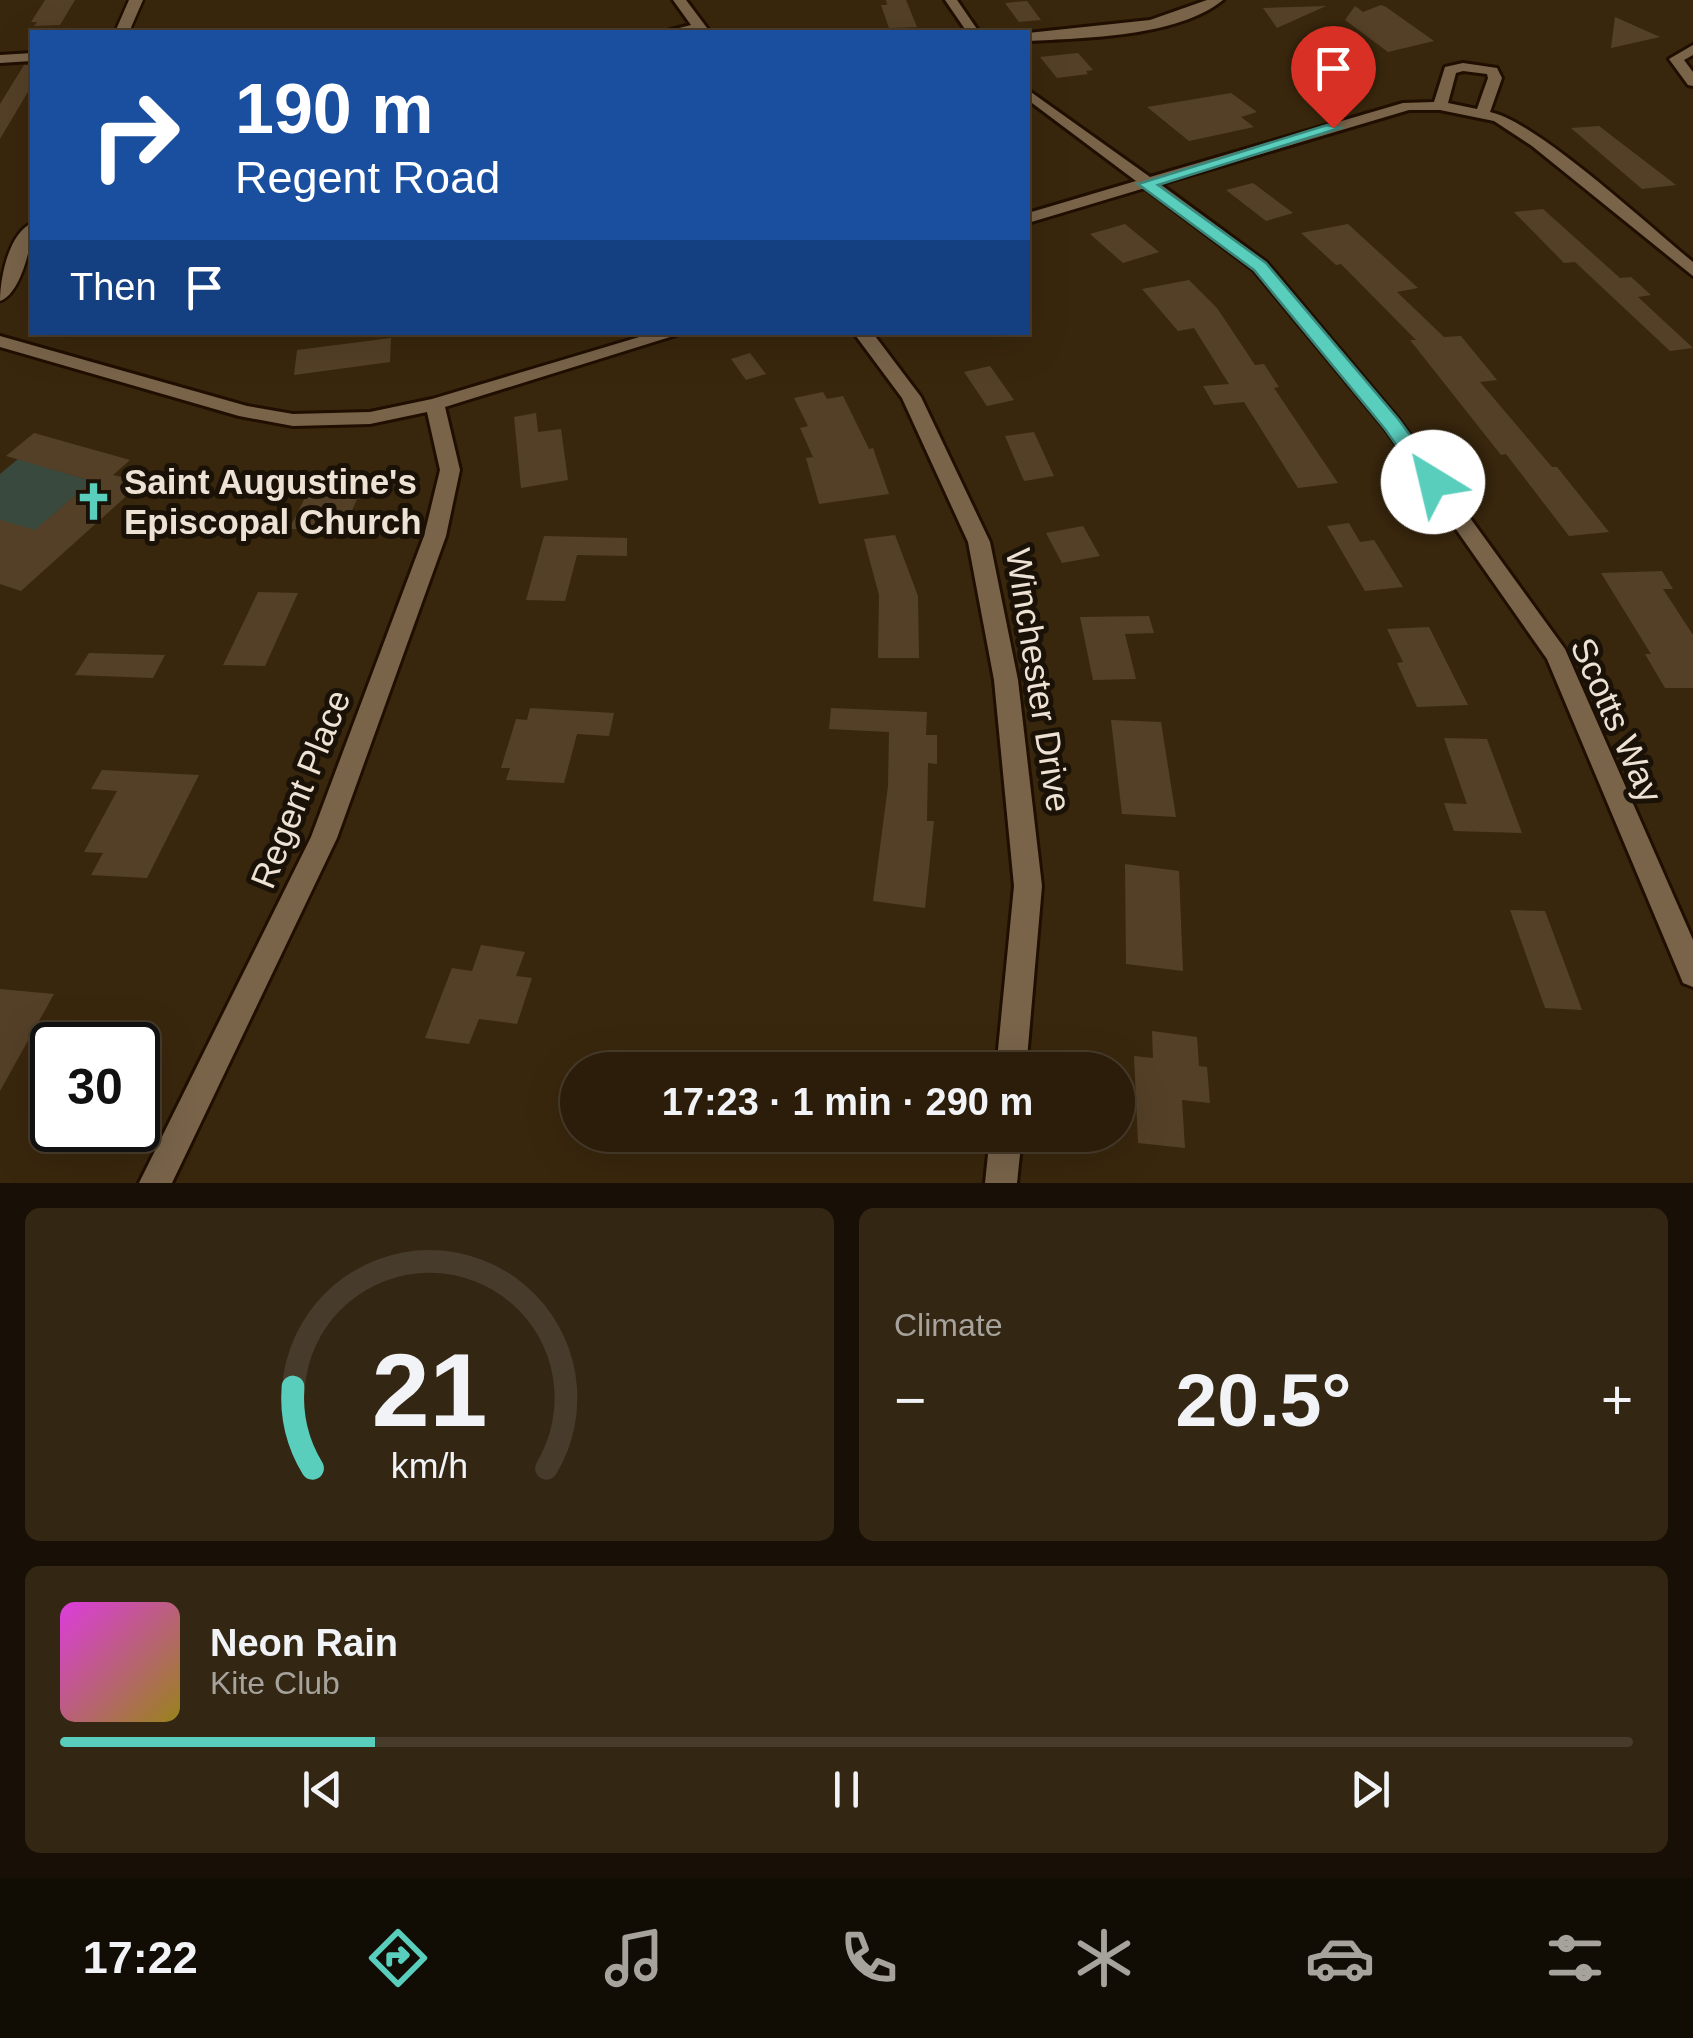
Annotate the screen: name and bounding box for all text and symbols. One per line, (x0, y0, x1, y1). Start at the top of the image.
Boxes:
pin (1291, 26, 1376, 129)
icon: arrive (1306, 41, 1361, 96)
icon: right (70, 70, 200, 200)
text: 190 m (235, 70, 433, 148)
text: Regent Road (235, 152, 500, 203)
icon: arrive (177, 260, 232, 315)
text: Then (70, 266, 157, 308)
position arrow (1381, 430, 1485, 534)
place label: Saint Augustine's Episcopal Church (124, 462, 422, 541)
church icon: Saint Augustine's Episcopal Church (73, 480, 115, 522)
street label: Winchester Drive (999, 545, 1079, 815)
street label: Scotts Way (1563, 632, 1671, 809)
street label: Regent Place (243, 684, 357, 894)
speed limit sign: 30 (30, 1022, 160, 1152)
text: 17:23 · 1 min · 290 m (662, 1081, 1033, 1123)
text: Climate (894, 1307, 1002, 1343)
text: 21 (372, 1332, 487, 1448)
text: 20.5° (1176, 1358, 1351, 1442)
text: − (894, 1369, 926, 1431)
text: + (1601, 1369, 1633, 1431)
text: km/h (391, 1446, 468, 1486)
text: Neon Rain (210, 1622, 398, 1664)
text: Kite Club (210, 1665, 340, 1701)
icon: previous (295, 1762, 350, 1817)
icon: pause (819, 1762, 874, 1817)
icon: next (1343, 1762, 1398, 1817)
icon: directions (363, 1923, 433, 1993)
icon: music (599, 1923, 669, 1993)
icon: phone (834, 1923, 904, 1993)
icon: climate (1069, 1923, 1139, 1993)
icon: car (1305, 1923, 1375, 1993)
icon: filters (1540, 1923, 1610, 1993)
text: 17:22 (83, 1932, 198, 1983)

